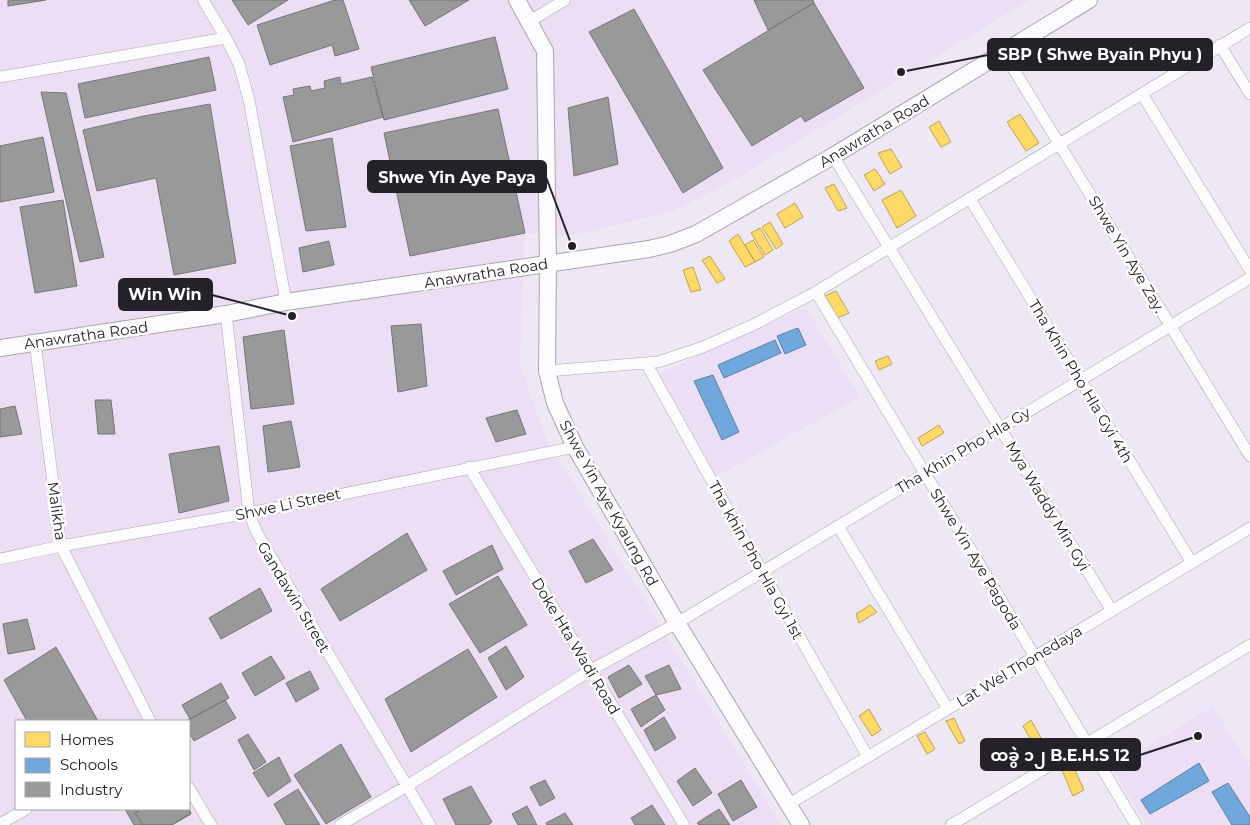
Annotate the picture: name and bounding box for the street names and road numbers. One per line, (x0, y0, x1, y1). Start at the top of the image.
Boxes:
street label: Anawratha Road (815, 91, 933, 171)
street label: Shwe Yin Aye Zay. (1085, 192, 1169, 316)
street label: Anawratha Road (423, 254, 549, 292)
street label: Tha Khin Pho Hla Gyi 4th (1025, 296, 1137, 466)
street label: Anawratha Road (23, 317, 149, 353)
street label: Tha Khin Pho Hla Gy (892, 402, 1034, 498)
street label: Shwe Yin Aye Kyaung Rd (555, 417, 663, 589)
street label: Mya Waddy Min Gyi (1002, 438, 1094, 574)
street label: Tha khin Pho Hla Gyi 1st (704, 477, 808, 643)
street label: Malikha (43, 480, 71, 542)
street label: Shwe Li Street (234, 484, 342, 524)
street label: Shwe Yin Aye Pagoda (926, 485, 1026, 633)
street label: Gandawin Street (253, 538, 335, 656)
street label: Doke Hta Wadi Road (528, 574, 624, 718)
street label: Lat Wel Thonedaya (953, 621, 1085, 711)

